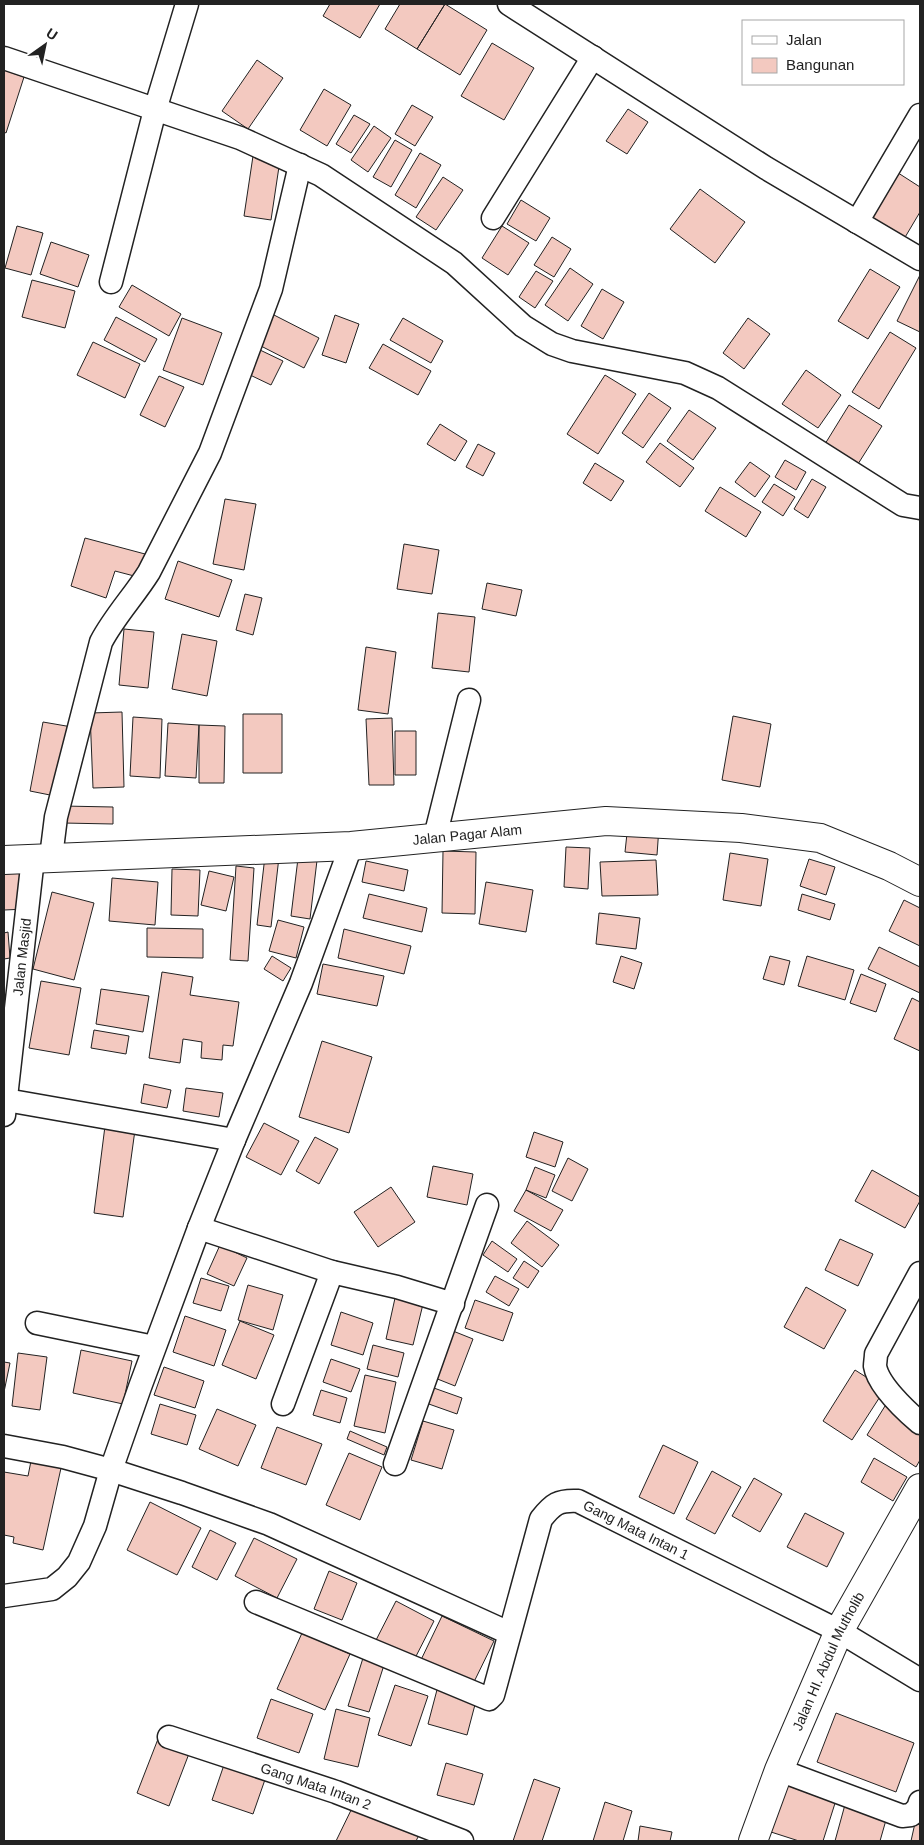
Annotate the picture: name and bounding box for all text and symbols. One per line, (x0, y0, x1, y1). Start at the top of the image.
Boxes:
north arrow (20, 20, 70, 70)
legend (742, 20, 904, 85)
text: U (43, 25, 61, 44)
text: Jalan (786, 31, 822, 48)
text: Bangunan (786, 56, 854, 73)
street label: Jalan Pagar Alam (412, 821, 523, 848)
street label: Jalan Masjid (10, 917, 34, 997)
street label: Gang Mata Intan 1 (581, 1497, 692, 1563)
street label: Jalan HI. Abdul Mutholib (789, 1589, 868, 1733)
street label: Gang Mata Intan 2 (259, 1760, 374, 1813)

